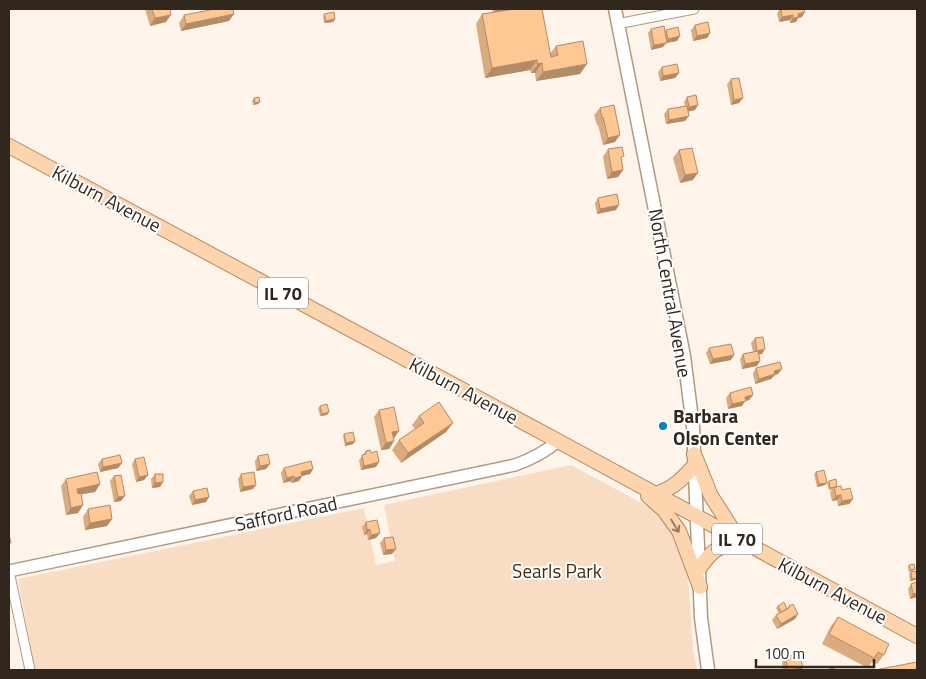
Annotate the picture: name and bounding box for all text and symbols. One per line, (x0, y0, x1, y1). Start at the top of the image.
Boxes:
street label: Kilburn Avenue (47, 157, 167, 239)
street label: North Central Avenue (642, 206, 700, 380)
road number: IL 70 (258, 278, 308, 308)
street label: Kilburn Avenue (404, 349, 524, 431)
place label: Barbara Olson Center (673, 401, 778, 452)
marker: Barbara Olson Center (657, 420, 669, 432)
street label: Safford Road (232, 488, 340, 538)
one-way arrow (670, 518, 680, 532)
road number: IL 70 (712, 524, 762, 554)
street label: Kilburn Avenue (773, 549, 893, 631)
park label: Searls Park (512, 556, 602, 585)
scale bar (756, 636, 874, 668)
text: 100 m (764, 642, 805, 665)

